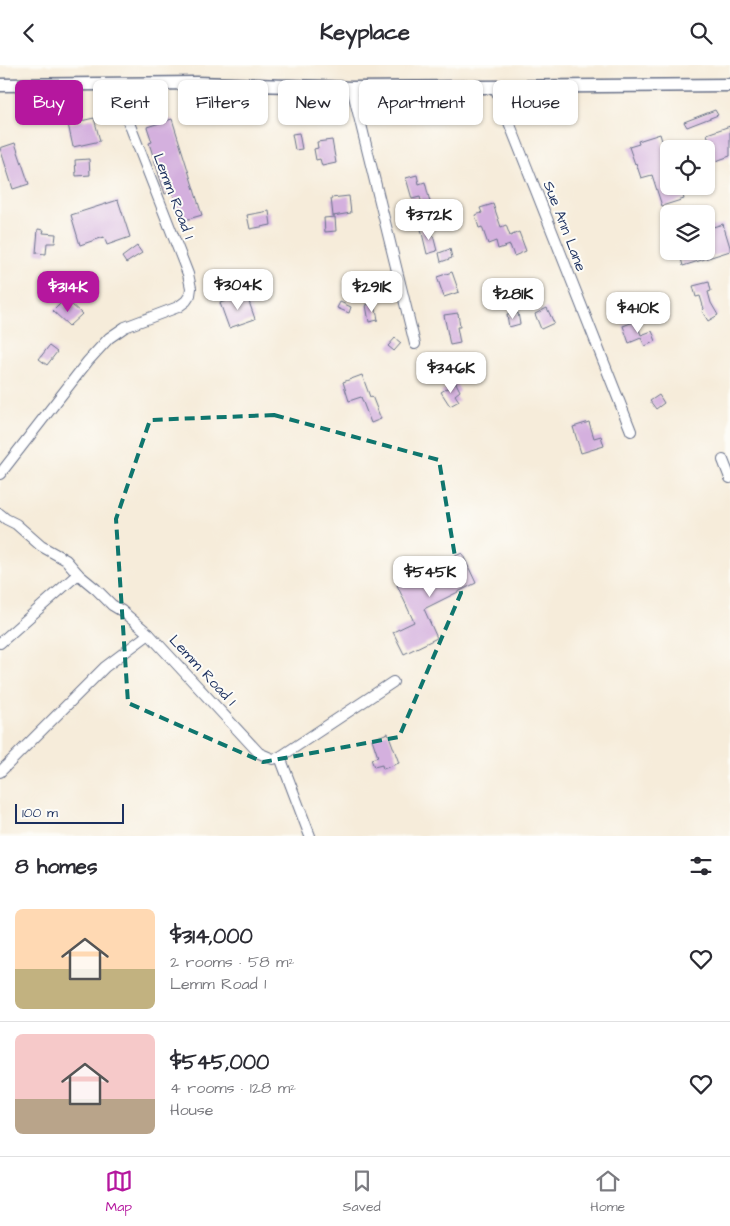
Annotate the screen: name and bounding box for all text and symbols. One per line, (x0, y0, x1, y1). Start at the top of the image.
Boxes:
text: Keyplace (320, 17, 410, 48)
icon: back (15, 19, 43, 47)
icon: search (687, 19, 715, 47)
chip: Buy (15, 80, 83, 125)
chip: Rent (93, 80, 168, 125)
chip: Filters (178, 80, 268, 125)
chip: New (278, 80, 349, 125)
chip: Apartment (359, 80, 483, 125)
chip: House (493, 80, 578, 125)
map controls (660, 140, 715, 260)
button: locate (660, 140, 715, 195)
street label: Lemm Road 1 (148, 150, 200, 242)
street label: Sue Ann Lane (538, 178, 591, 275)
pin: $372K (394, 199, 464, 241)
text: $372K (406, 204, 452, 226)
button: layers (660, 205, 715, 260)
pin: $304K (203, 269, 273, 311)
pin: $314K (33, 271, 103, 313)
pin: $291K (337, 271, 407, 313)
text: $304K (214, 274, 262, 296)
text: $314K (48, 276, 88, 298)
text: $291K (353, 276, 391, 298)
pin: $281K (478, 277, 548, 320)
text: $281K (493, 283, 533, 305)
pin: $410K (603, 291, 673, 334)
text: $410K (617, 297, 659, 319)
pin: $346K (416, 351, 486, 394)
text: $346K (427, 357, 475, 379)
pin: $545K (395, 555, 465, 598)
text: $545K (404, 561, 456, 583)
street label: Lemm Road 1 (164, 630, 241, 711)
scale bar (15, 801, 124, 824)
text: 100 m (22, 803, 58, 823)
text: 8 homes (15, 852, 97, 881)
icon: filters (687, 852, 715, 880)
text: $314,000 (170, 922, 253, 951)
icon: home (55, 929, 115, 989)
icon: heart (687, 945, 715, 973)
text: 2 rooms · 58 m² (170, 951, 295, 973)
text: Lemm Road 1 (170, 973, 266, 995)
text: $545,000 (170, 1048, 269, 1077)
icon: home (55, 1054, 115, 1114)
icon: heart (687, 1070, 715, 1098)
text: 4 rooms · 128 m² (170, 1077, 296, 1099)
text: House (170, 1099, 214, 1121)
tab: Map (105, 1167, 133, 1217)
tab: Saved (343, 1167, 381, 1217)
tab: Home (590, 1167, 625, 1217)

